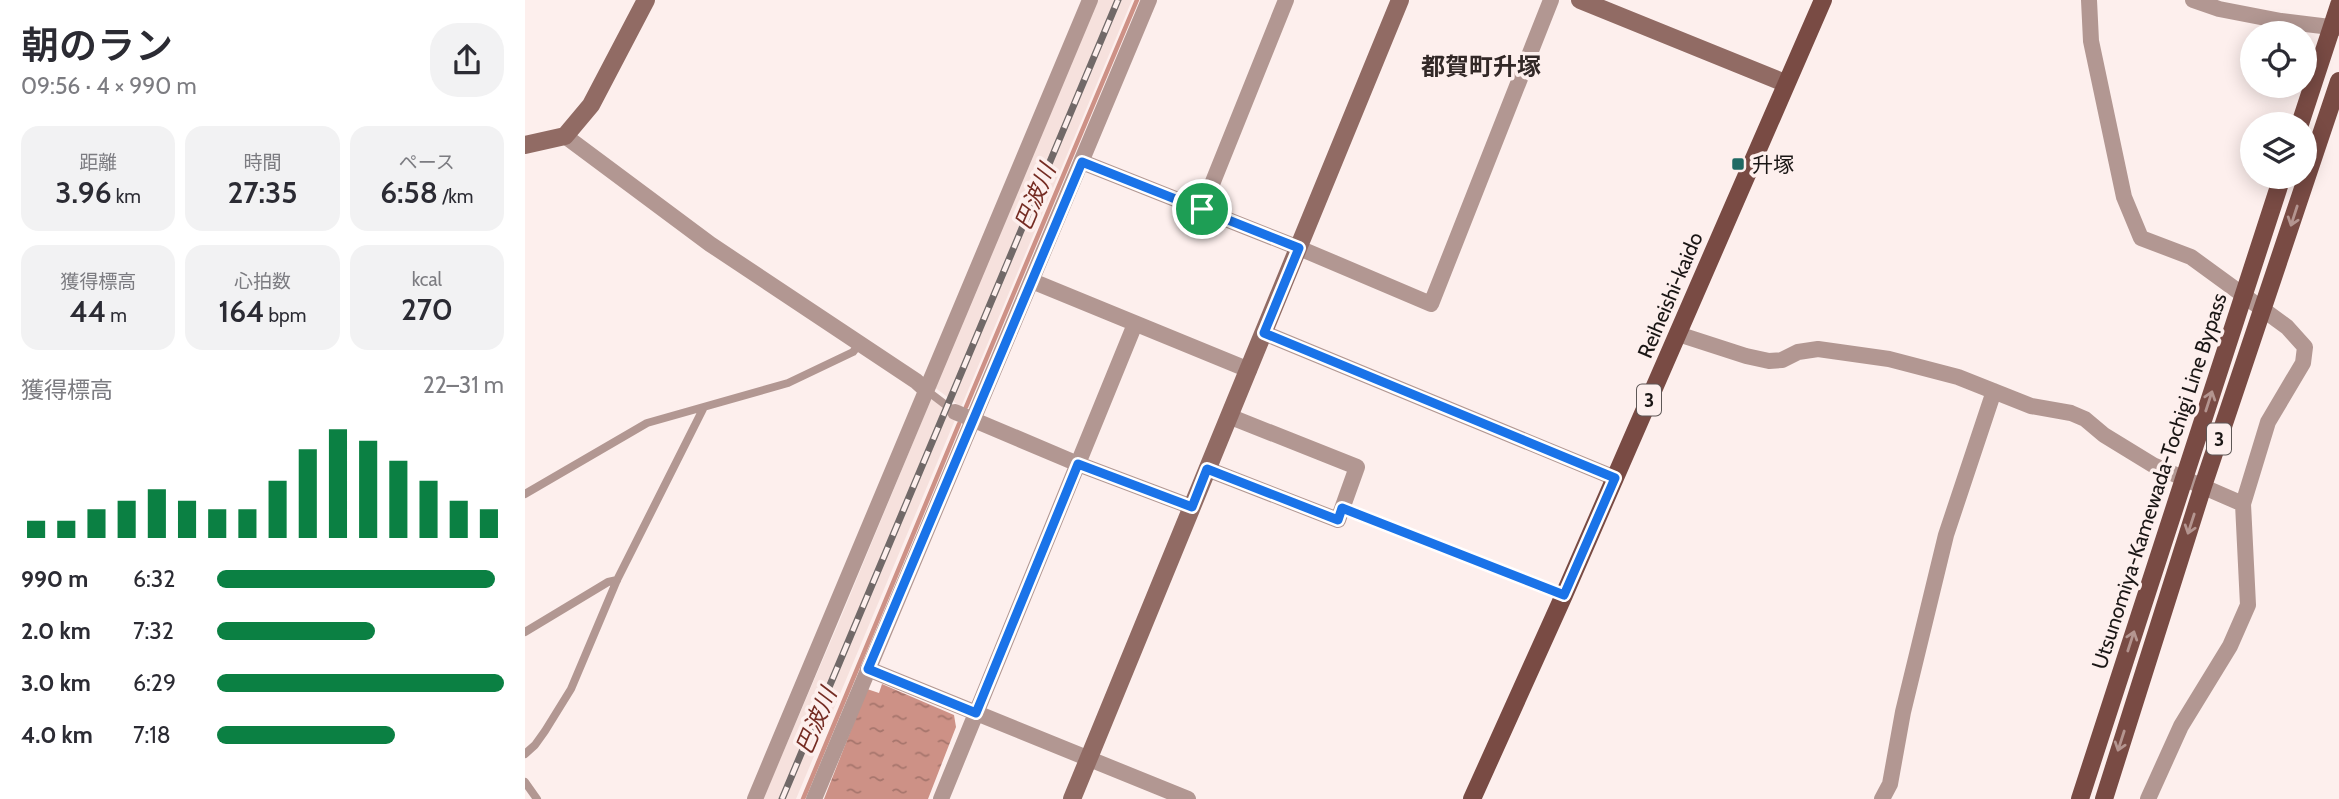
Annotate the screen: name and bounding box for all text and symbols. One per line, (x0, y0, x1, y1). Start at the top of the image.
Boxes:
map controls (2240, 21, 2317, 189)
button: locate (2240, 21, 2317, 98)
text: 朝のラン (21, 22, 173, 69)
button: share (430, 23, 504, 97)
district label: 都賀町升塚 (1421, 52, 1541, 81)
text: 09:56 · 4 × 990 m (21, 72, 197, 100)
button: layers (2240, 112, 2317, 189)
text: 距離 (79, 151, 117, 174)
text: 時間 (243, 151, 282, 174)
text: ペース (399, 151, 455, 174)
place label: 升塚 (1752, 152, 1794, 177)
marker: 升塚 (1730, 156, 1746, 172)
water label: 巴波川 (1009, 157, 1063, 234)
text: 3.96 (55, 174, 112, 211)
text: 27:35 (228, 174, 297, 211)
text: 6:58 (380, 174, 438, 211)
pin (1172, 179, 1232, 239)
text: km (112, 185, 141, 208)
text: /km (438, 185, 473, 208)
icon: arrive (1183, 190, 1221, 228)
one-way arrow (2287, 204, 2299, 226)
street label: Reiheishi-kaido (1632, 228, 1708, 362)
text: kcal (412, 268, 442, 291)
text: 獲得標高 (60, 270, 136, 293)
text: 心拍数 (234, 270, 291, 293)
street label: Utsunomiya-Kamewada-Tochigi Line Bypass (2086, 289, 2232, 672)
text: 270 (401, 291, 453, 328)
text: 44 (70, 293, 106, 330)
text: 164 (219, 293, 264, 330)
text: m (106, 304, 127, 327)
text: bpm (264, 304, 306, 327)
text: 22–31 m (423, 371, 504, 399)
text: 獲得標高 (21, 376, 113, 404)
road number: 3 (1637, 384, 1661, 416)
one-way arrow (2203, 390, 2216, 412)
road number: 3 (2207, 424, 2231, 454)
one-way arrow (2183, 513, 2196, 535)
text: 990 m (21, 565, 88, 593)
text: 6:32 (133, 565, 175, 593)
text: 2.0 km (21, 617, 91, 645)
text: 7:32 (133, 617, 174, 645)
one-way arrow (2126, 630, 2138, 652)
text: 3.0 km (21, 669, 91, 697)
text: 6:29 (133, 669, 176, 697)
water label: 巴波川 (790, 681, 844, 758)
text: 4.0 km (21, 721, 93, 749)
text: 7:18 (133, 721, 171, 749)
one-way arrow (2114, 730, 2127, 752)

